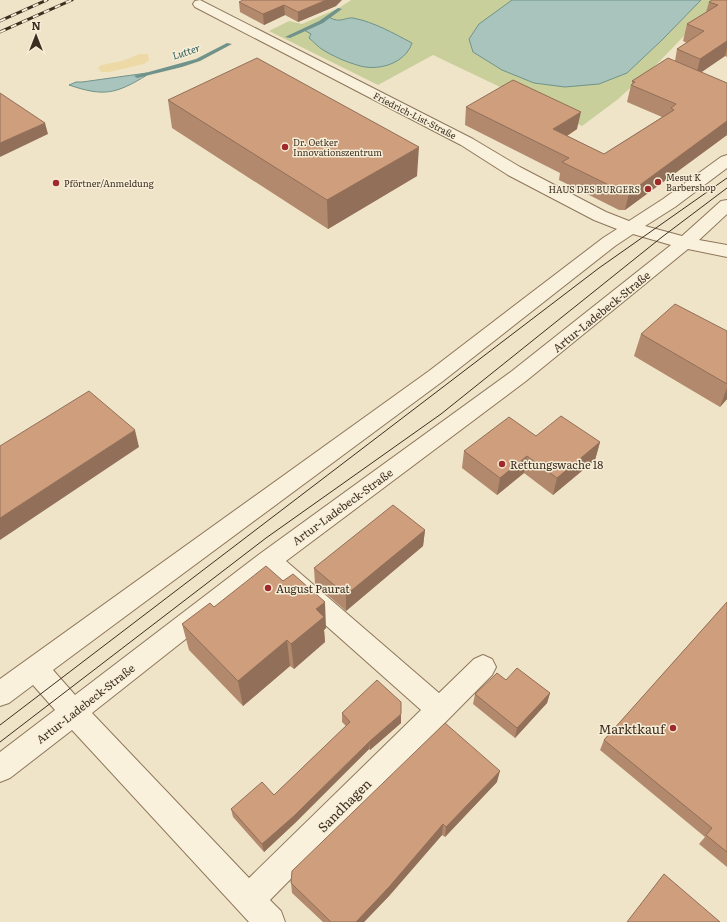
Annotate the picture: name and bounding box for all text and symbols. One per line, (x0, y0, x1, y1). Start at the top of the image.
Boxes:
north arrow (16, 16, 56, 56)
text: N (31, 17, 41, 33)
water label: Lutter (170, 39, 202, 63)
street label: Friedrich-List-Straße (371, 88, 459, 142)
place label: Dr. Oetker Innovationszentrum (293, 135, 382, 159)
marker: Dr. Oetker Innovationszentrum (280, 142, 290, 152)
place label: Mesut K Barbershop (666, 170, 716, 194)
place label: Pförtner/Anmeldung (64, 176, 155, 190)
marker: Mesut K Barbershop (653, 177, 663, 187)
marker: Pförtner/Anmeldung (51, 178, 61, 188)
place label: HAUS DES BURGERS (549, 182, 640, 196)
marker: HAUS DES BURGERS (643, 184, 653, 194)
street label: Artur-Ladebeck-Straße (549, 266, 653, 355)
place label: Rettungswache 18 (510, 456, 603, 472)
marker: Rettungswache 18 (497, 459, 507, 469)
street label: Artur-Ladebeck-Straße (288, 464, 396, 548)
place label: August Paurat (276, 580, 350, 596)
marker: August Paurat (263, 583, 273, 593)
street label: Artur-Ladebeck-Straße (32, 659, 138, 747)
place label: Marktkauf (598, 719, 666, 738)
marker: Marktkauf (668, 723, 678, 733)
street label: Sandhagen (313, 774, 375, 836)

